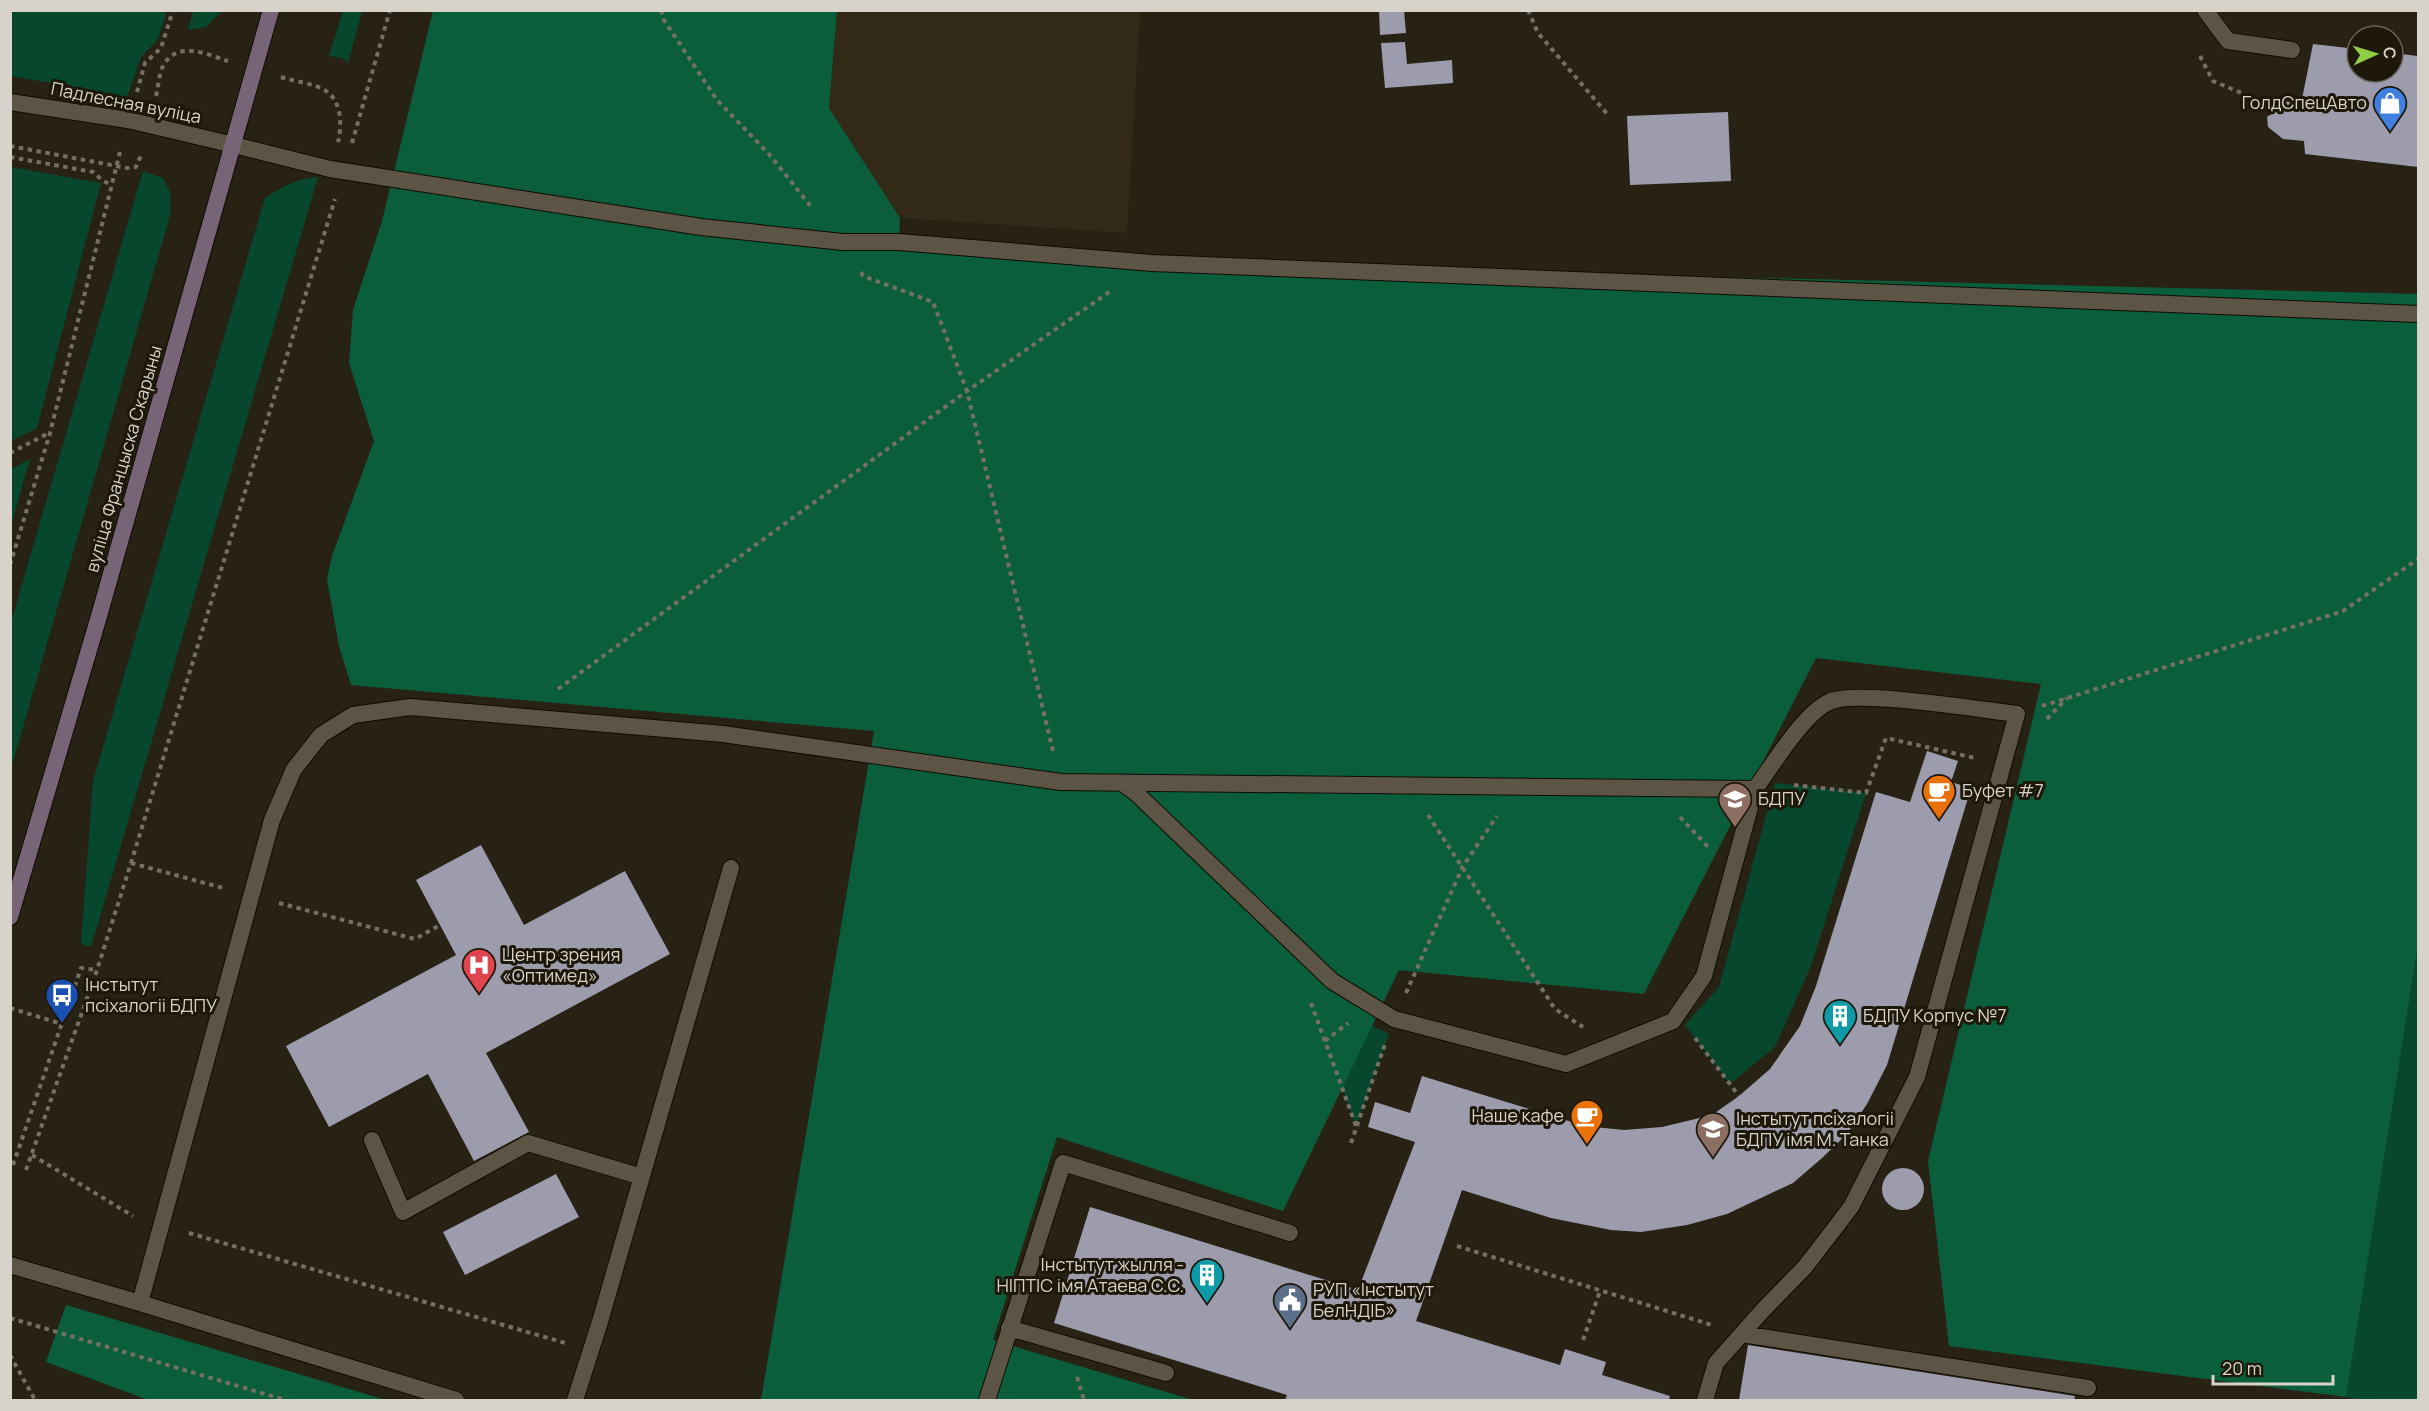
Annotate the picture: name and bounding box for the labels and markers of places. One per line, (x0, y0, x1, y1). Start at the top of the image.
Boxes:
shop icon: ГолдСпецАвто (2372, 85, 2408, 132)
place label: ГолдСпецАвто (2242, 90, 2367, 114)
cafe icon: Буфет #7 (1921, 773, 1957, 820)
place label: Буфет #7 (1962, 778, 2044, 802)
school or university icon: БДПУ (1717, 781, 1753, 828)
place label: БДПУ (1758, 786, 1805, 810)
place label: Центр зрения «Оптимед» (502, 942, 621, 987)
hospital icon: Центр зрения «Оптимед» (461, 947, 497, 994)
place label: Інстытут псіхалогіі БДПУ (85, 972, 217, 1017)
bus stop icon: Інстытут псіхалогіі БДПУ (44, 977, 80, 1024)
building icon: БДПУ Корпус №7 (1822, 998, 1858, 1045)
place label: БДПУ Корпус №7 (1863, 1003, 2007, 1027)
cafe icon: Наше кафе (1569, 1098, 1605, 1145)
place label: Наше кафе (1471, 1103, 1564, 1127)
place label: Інстытут псіхалогіі БДПУ імя М. Танка (1736, 1106, 1894, 1151)
school or university icon: Інстытут псіхалогіі БДПУ імя М. Танка (1695, 1111, 1731, 1158)
place label: Інстытут жылля - НІПТІС імя Атаева С.С. (996, 1252, 1184, 1297)
building icon: Інстытут жылля - НІПТІС імя Атаева С.С. (1189, 1257, 1225, 1304)
place label: РУП «Інстытут БелНДІБ» (1313, 1277, 1434, 1322)
public building icon: РУП «Інстытут БелНДІБ» (1272, 1282, 1308, 1329)

